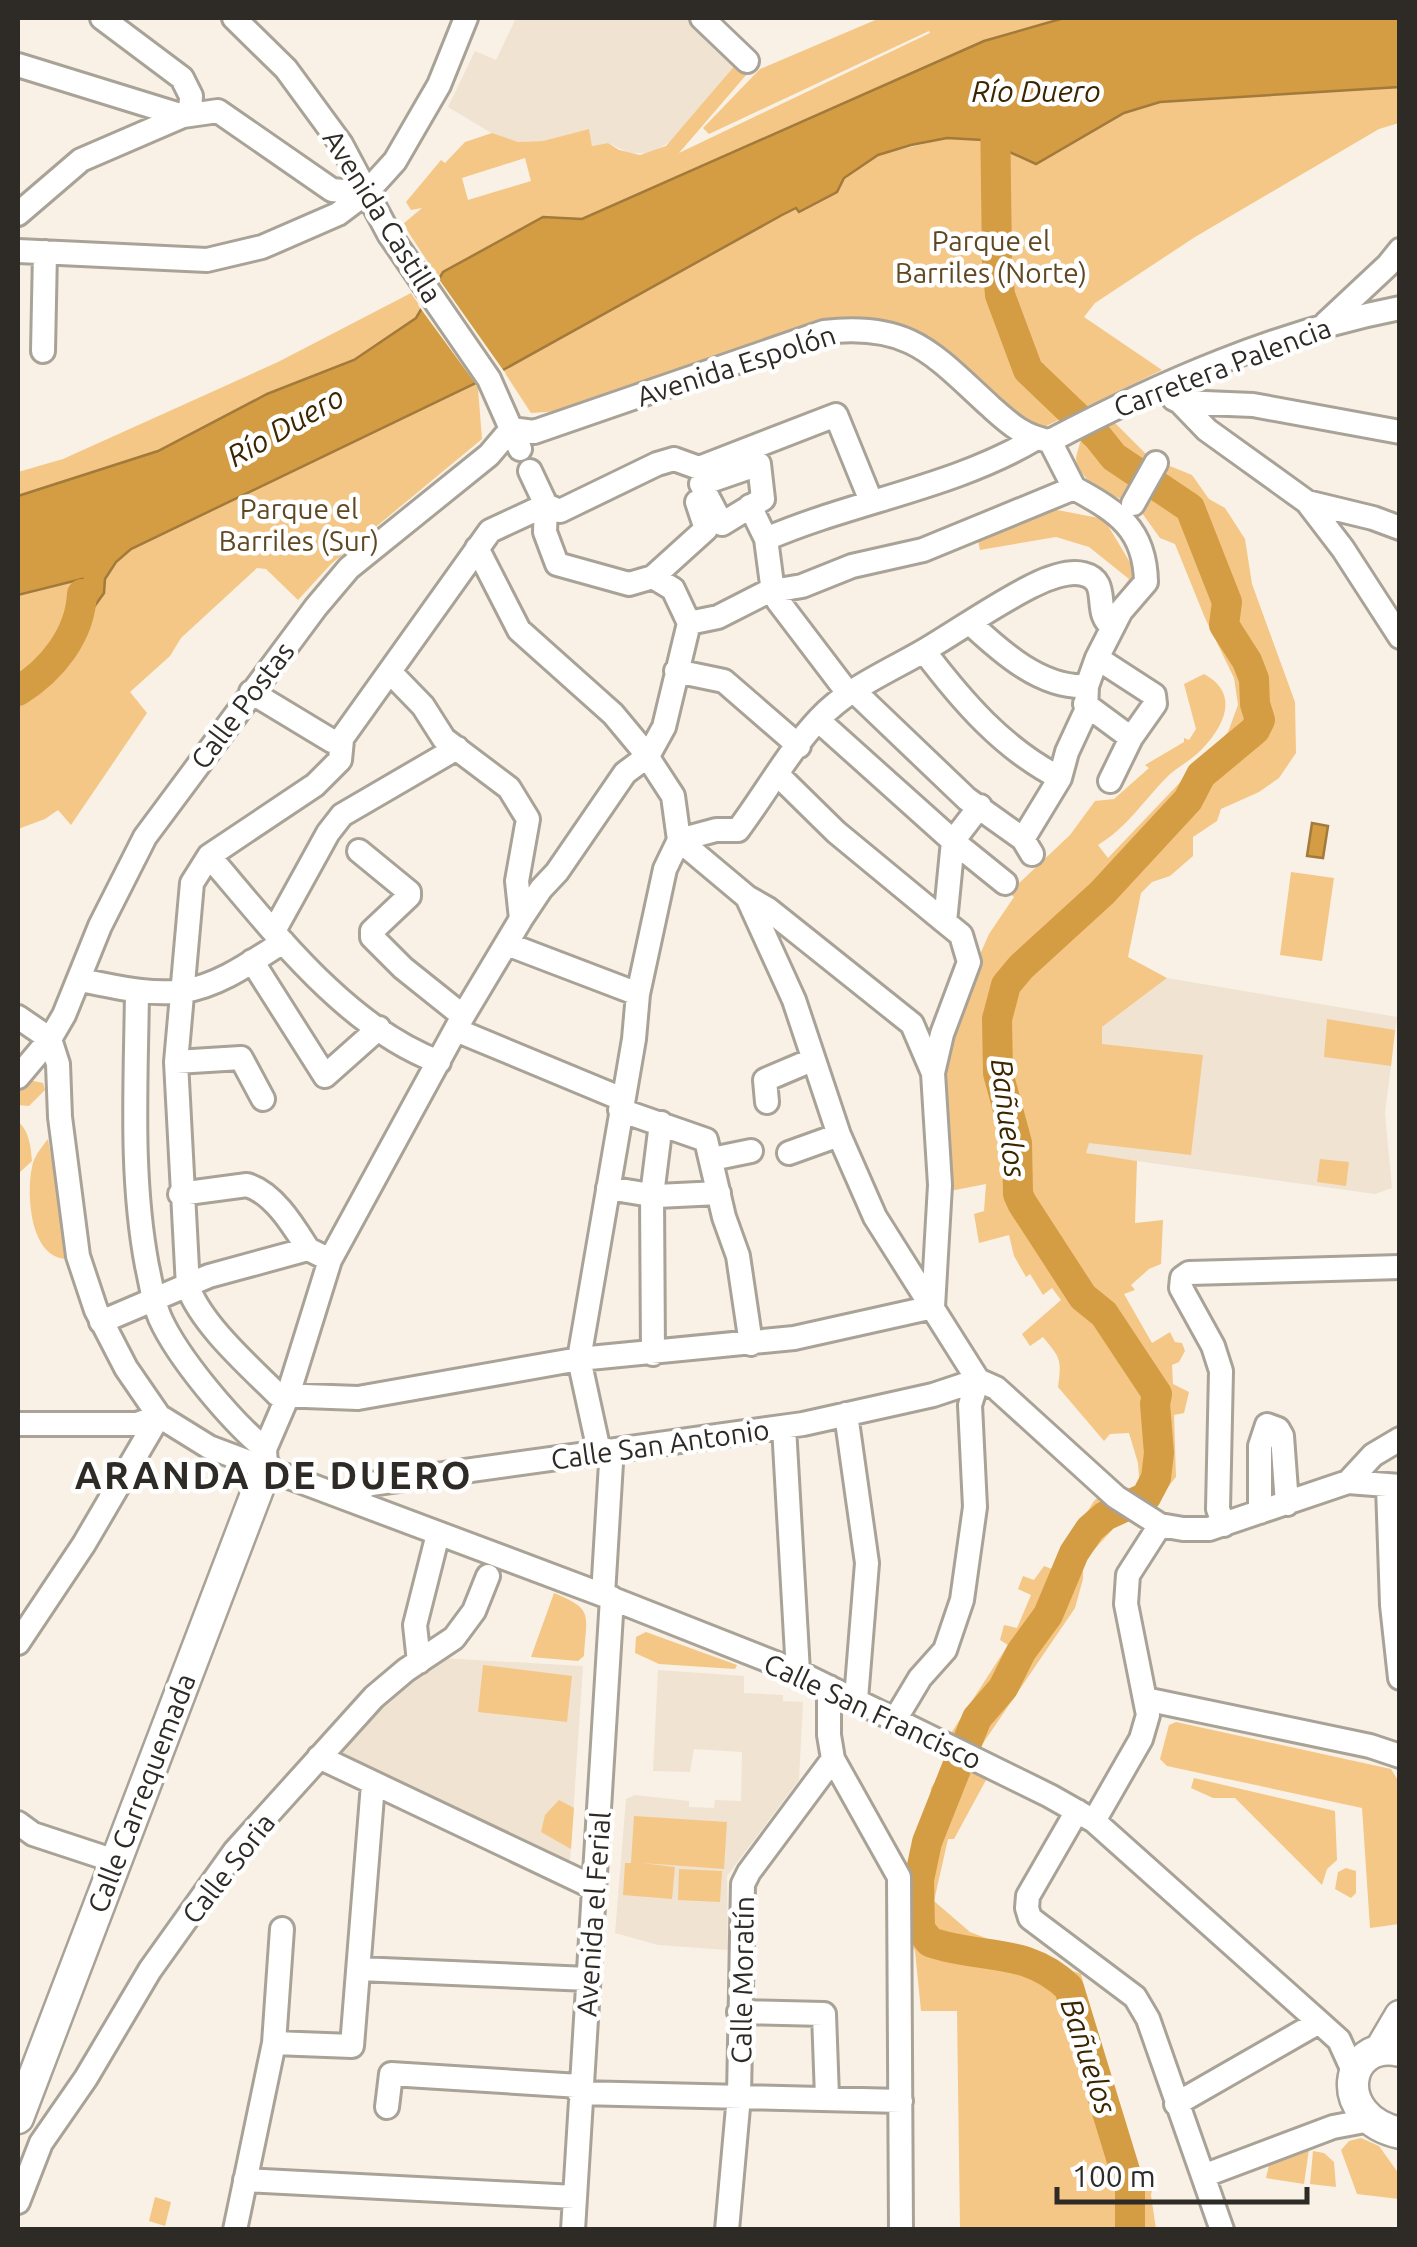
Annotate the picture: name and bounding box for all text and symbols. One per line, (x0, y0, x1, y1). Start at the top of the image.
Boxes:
water label: Río Duero (971, 74, 1101, 108)
street label: Avenida Castilla (318, 124, 448, 308)
park label: Parque el Barriles (Norte) (895, 225, 1087, 289)
street label: Carretera Palencia (1109, 311, 1335, 423)
street label: Avenida Espolón (633, 318, 839, 412)
water label: Río Duero (221, 379, 349, 473)
park label: Parque el Barriles (Sur) (219, 493, 379, 557)
street label: Calle Postas (184, 636, 300, 774)
water label: Bañuelos (985, 1056, 1033, 1180)
street label: Calle San Antonio (549, 1413, 771, 1475)
district label: ARANDA DE DUERO (75, 1454, 473, 1496)
street label: Calle San Francisco (759, 1647, 987, 1775)
street label: Calle Carrequemada (81, 1669, 201, 1917)
street label: Calle Soria (175, 1807, 281, 1929)
street label: Avenida el Ferial (570, 1810, 616, 2018)
street label: Calle Moratín (725, 1896, 759, 2064)
water label: Bañuelos (1054, 1994, 1124, 2119)
scale bar (1057, 2142, 1307, 2204)
text: 100 m (1072, 2159, 1156, 2193)

